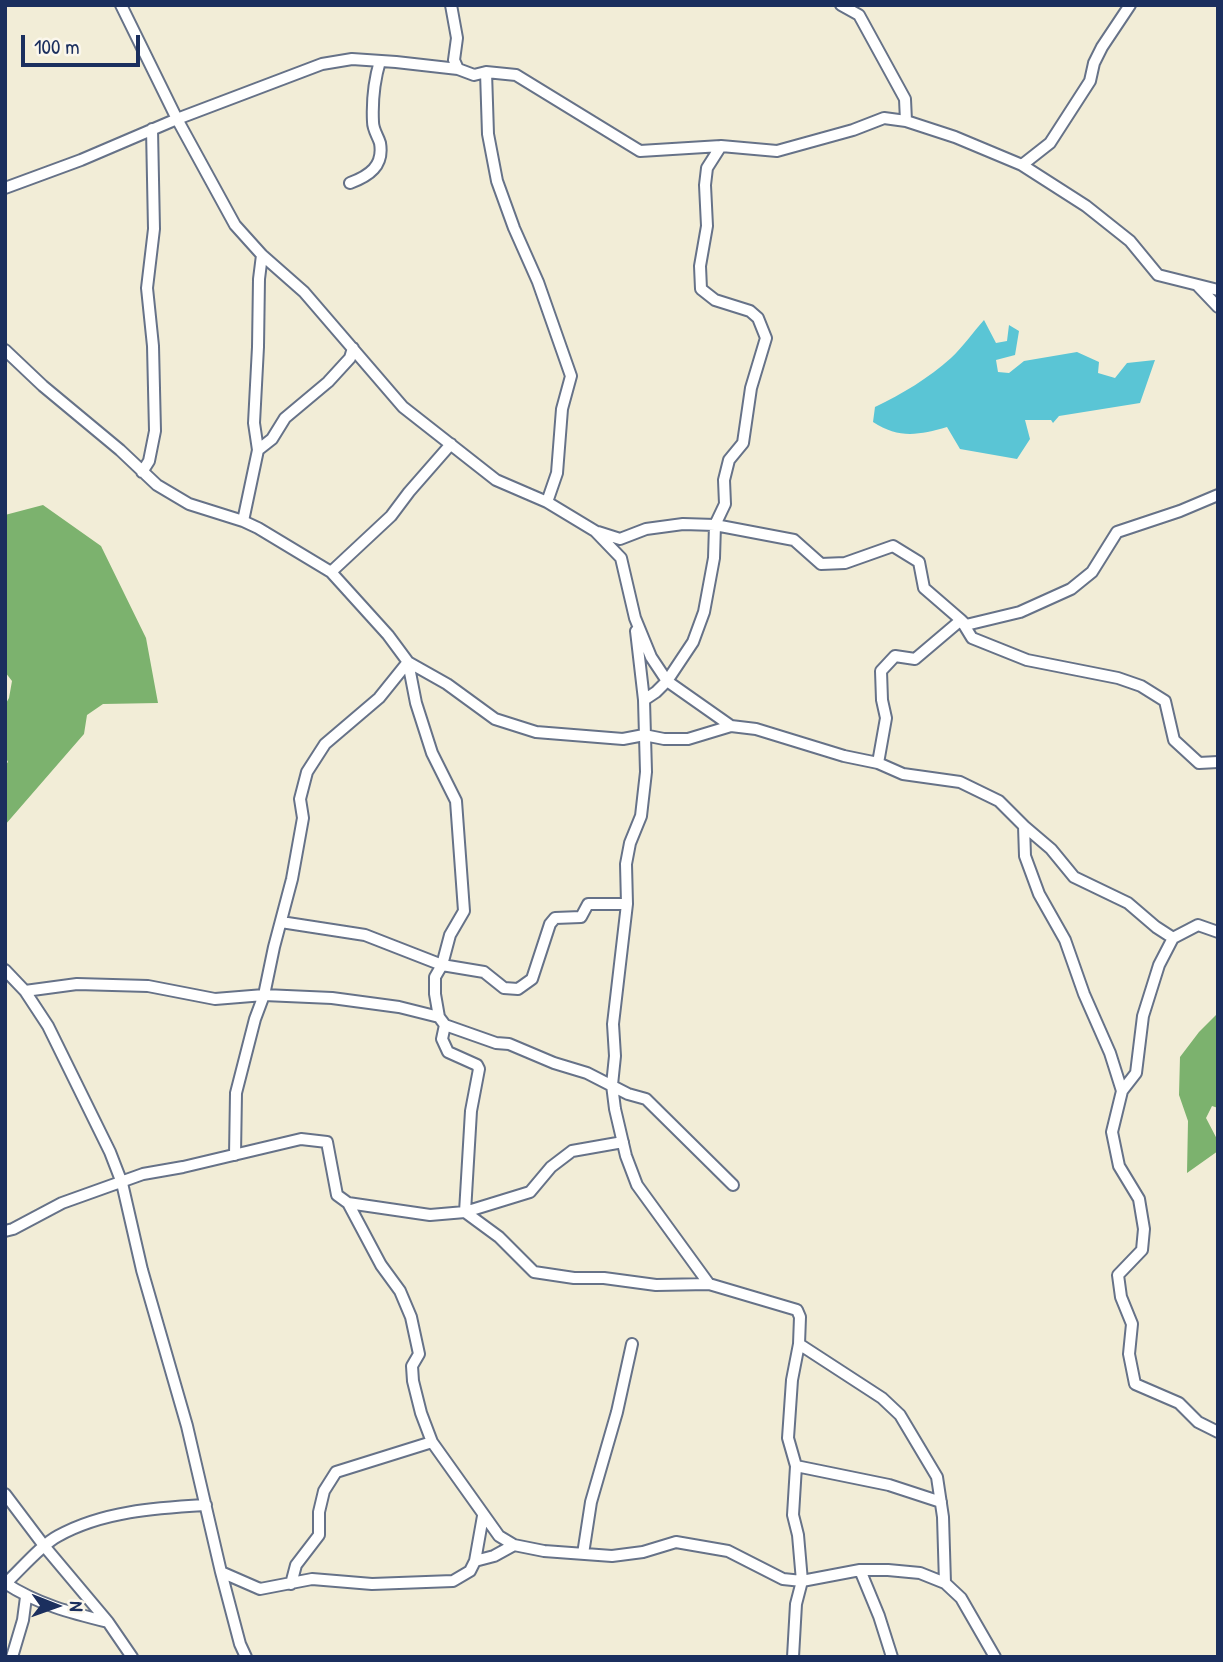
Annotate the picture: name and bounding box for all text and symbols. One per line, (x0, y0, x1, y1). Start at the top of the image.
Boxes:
scale bar (24, 21, 144, 65)
text: 100 m (34, 32, 80, 61)
north arrow (21, 1571, 91, 1641)
text: N (64, 1601, 90, 1612)

